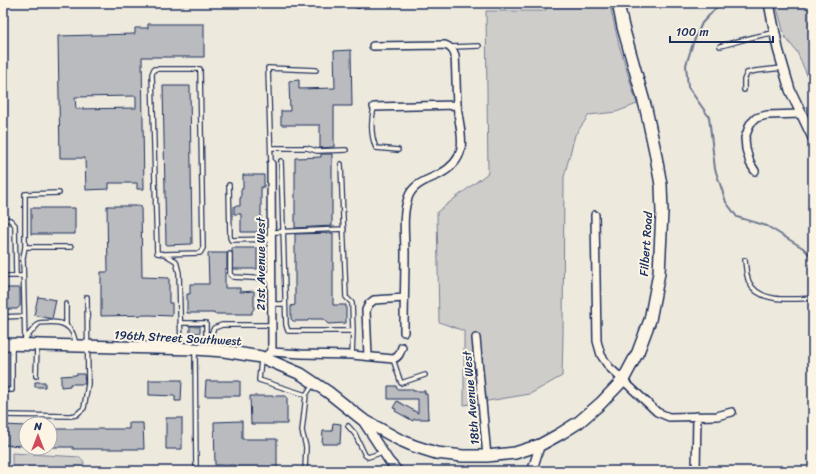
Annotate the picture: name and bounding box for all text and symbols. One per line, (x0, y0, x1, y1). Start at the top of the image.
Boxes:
scale bar (670, 18, 773, 44)
text: 100 m (676, 21, 709, 43)
street label: Filbert Road (633, 210, 659, 277)
street label: 21st Avenue West (250, 216, 272, 311)
street label: 196th Street Southwest (114, 324, 242, 352)
street label: 18th Avenue West (456, 349, 486, 446)
north arrow (18, 416, 58, 456)
text: N (33, 417, 42, 436)

